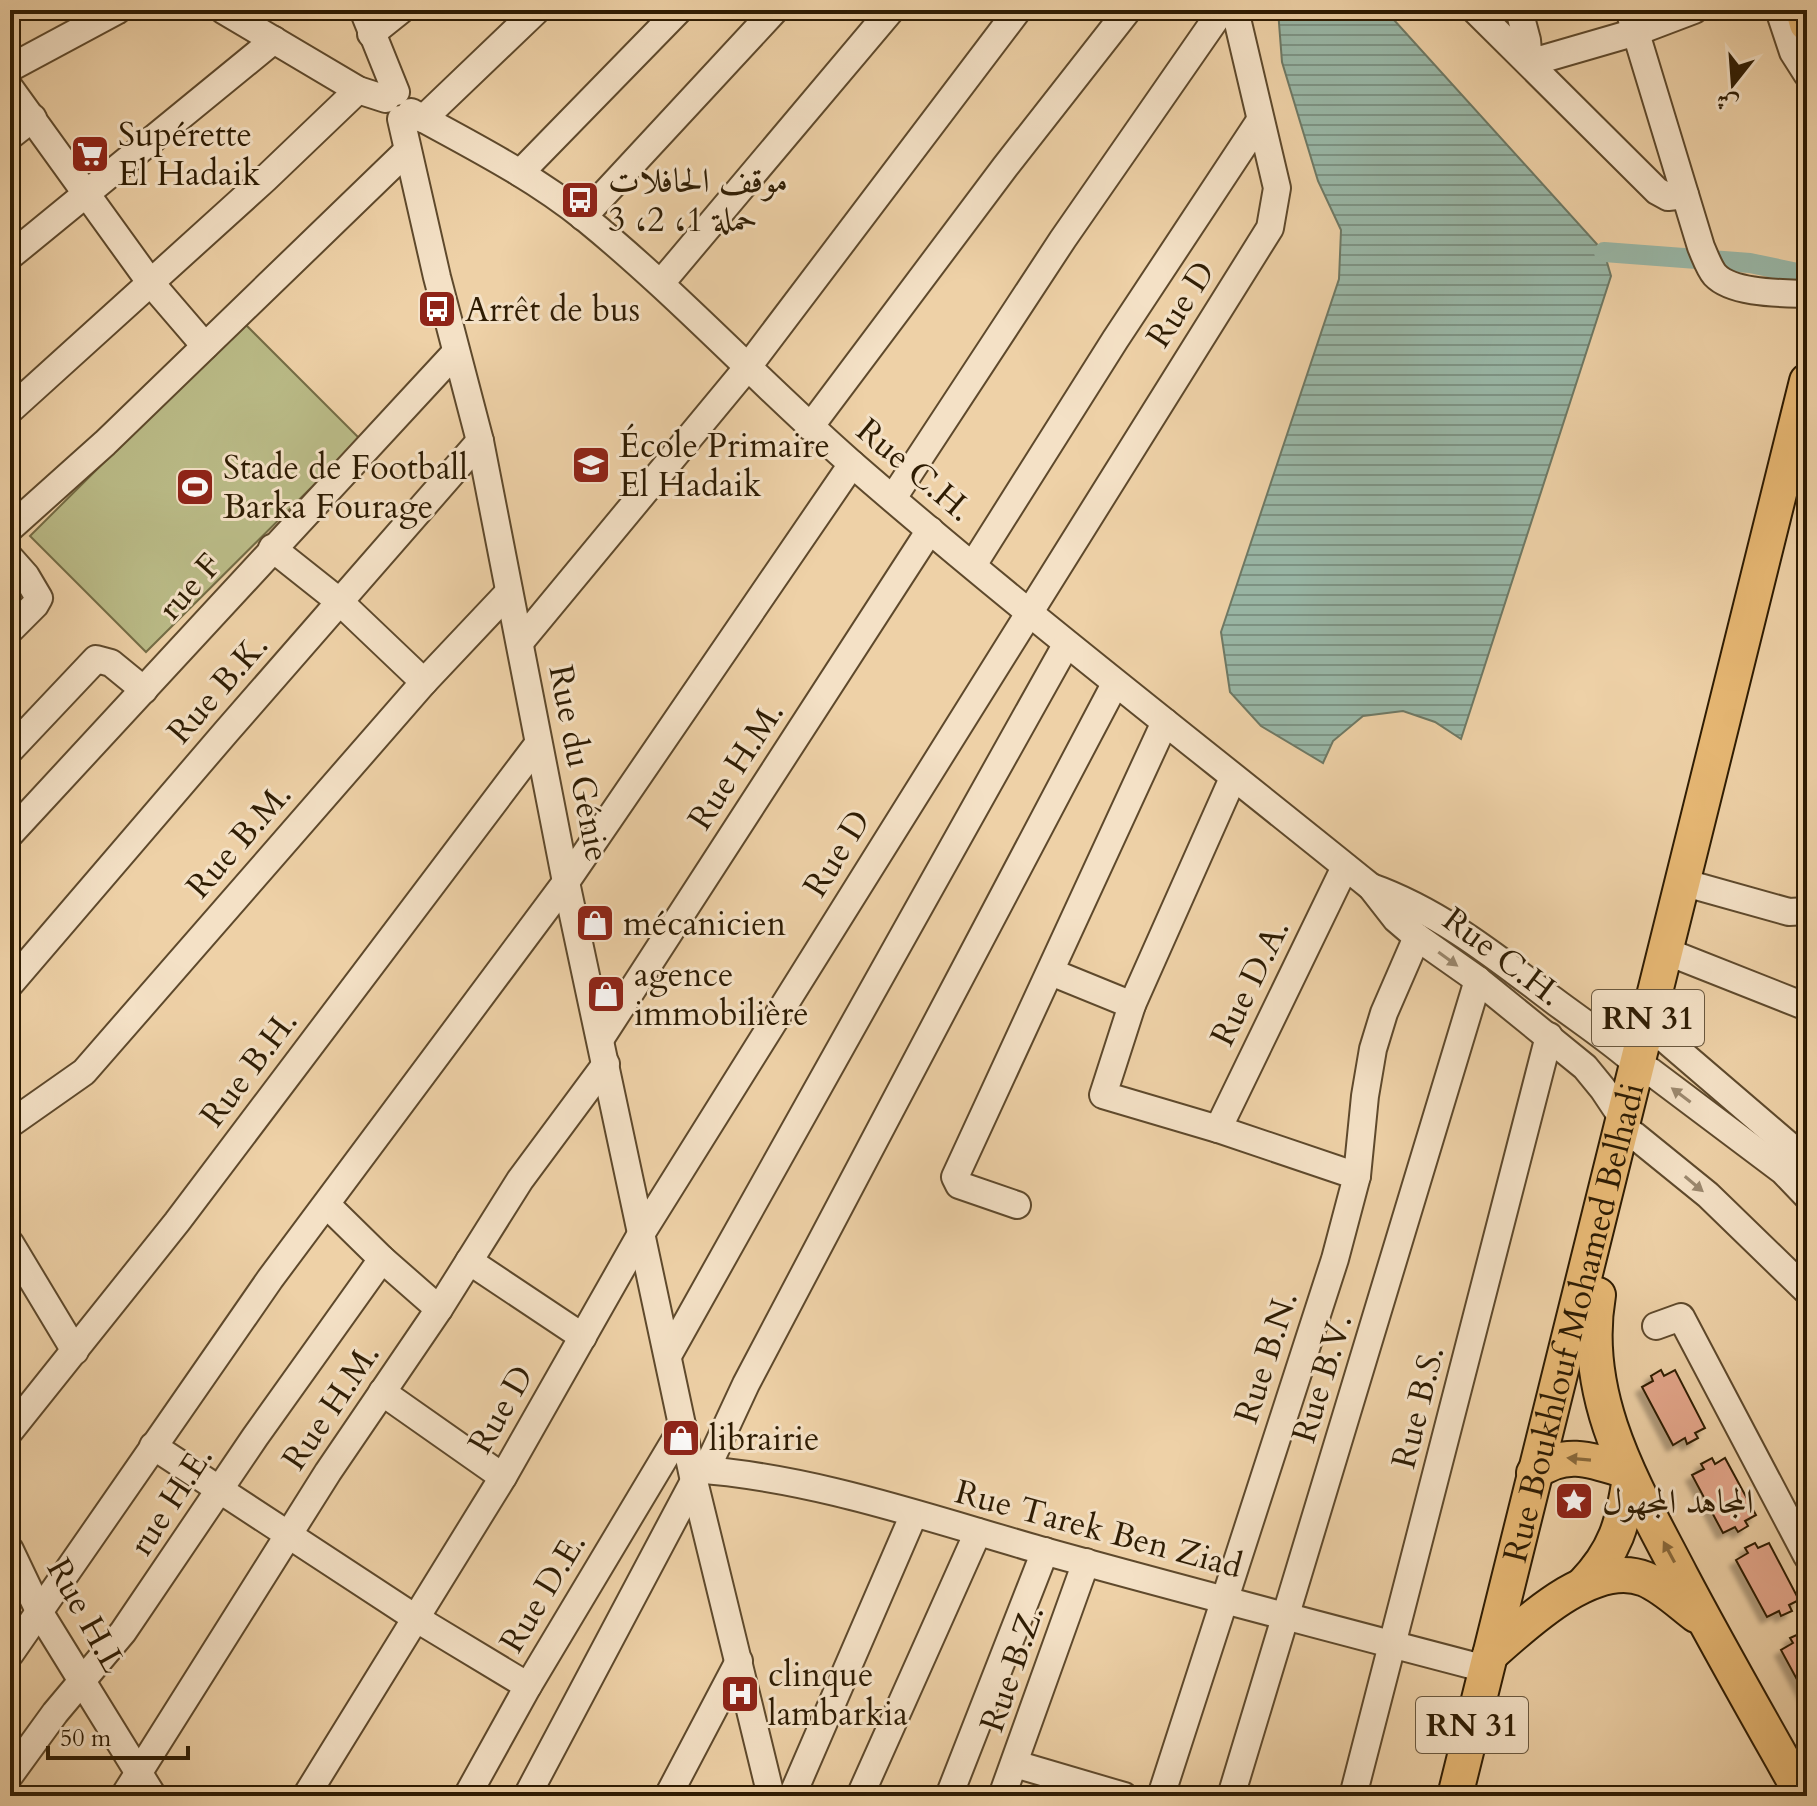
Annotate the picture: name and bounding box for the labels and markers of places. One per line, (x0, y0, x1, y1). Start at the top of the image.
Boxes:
place label: Supérette El Hadaik (118, 112, 261, 197)
supermarket icon: Supérette El Hadaik (69, 133, 111, 175)
place label: موقف الحافلات حملة 1، 2، 3 (608, 158, 788, 243)
bus stop icon: موقف الحافلات حملة 1، 2، 3 (559, 179, 601, 221)
place label: Arrêt de bus (465, 287, 640, 333)
bus stop icon: Arrêt de bus (416, 288, 458, 330)
place label: École Primaire El Hadaik (619, 423, 830, 508)
school or university icon: École Primaire El Hadaik (570, 444, 612, 486)
place label: Stade de Football Barka Fourage (223, 445, 468, 530)
sports icon: Stade de Football Barka Fourage (174, 466, 216, 508)
place label: mécanicien (623, 901, 786, 947)
shop icon: mécanicien (574, 902, 616, 944)
place label: agence immobilière (634, 952, 809, 1037)
shop icon: agence immobilière (585, 973, 627, 1015)
place label: librairie (709, 1416, 820, 1462)
shop icon: librairie (660, 1417, 702, 1459)
place label: المجاهد المجهول (1602, 1479, 1754, 1525)
place icon: المجاهد المجهول (1553, 1480, 1595, 1522)
place label: clinque lambarkia (768, 1652, 908, 1737)
hospital icon: clinque lambarkia (719, 1673, 761, 1715)

